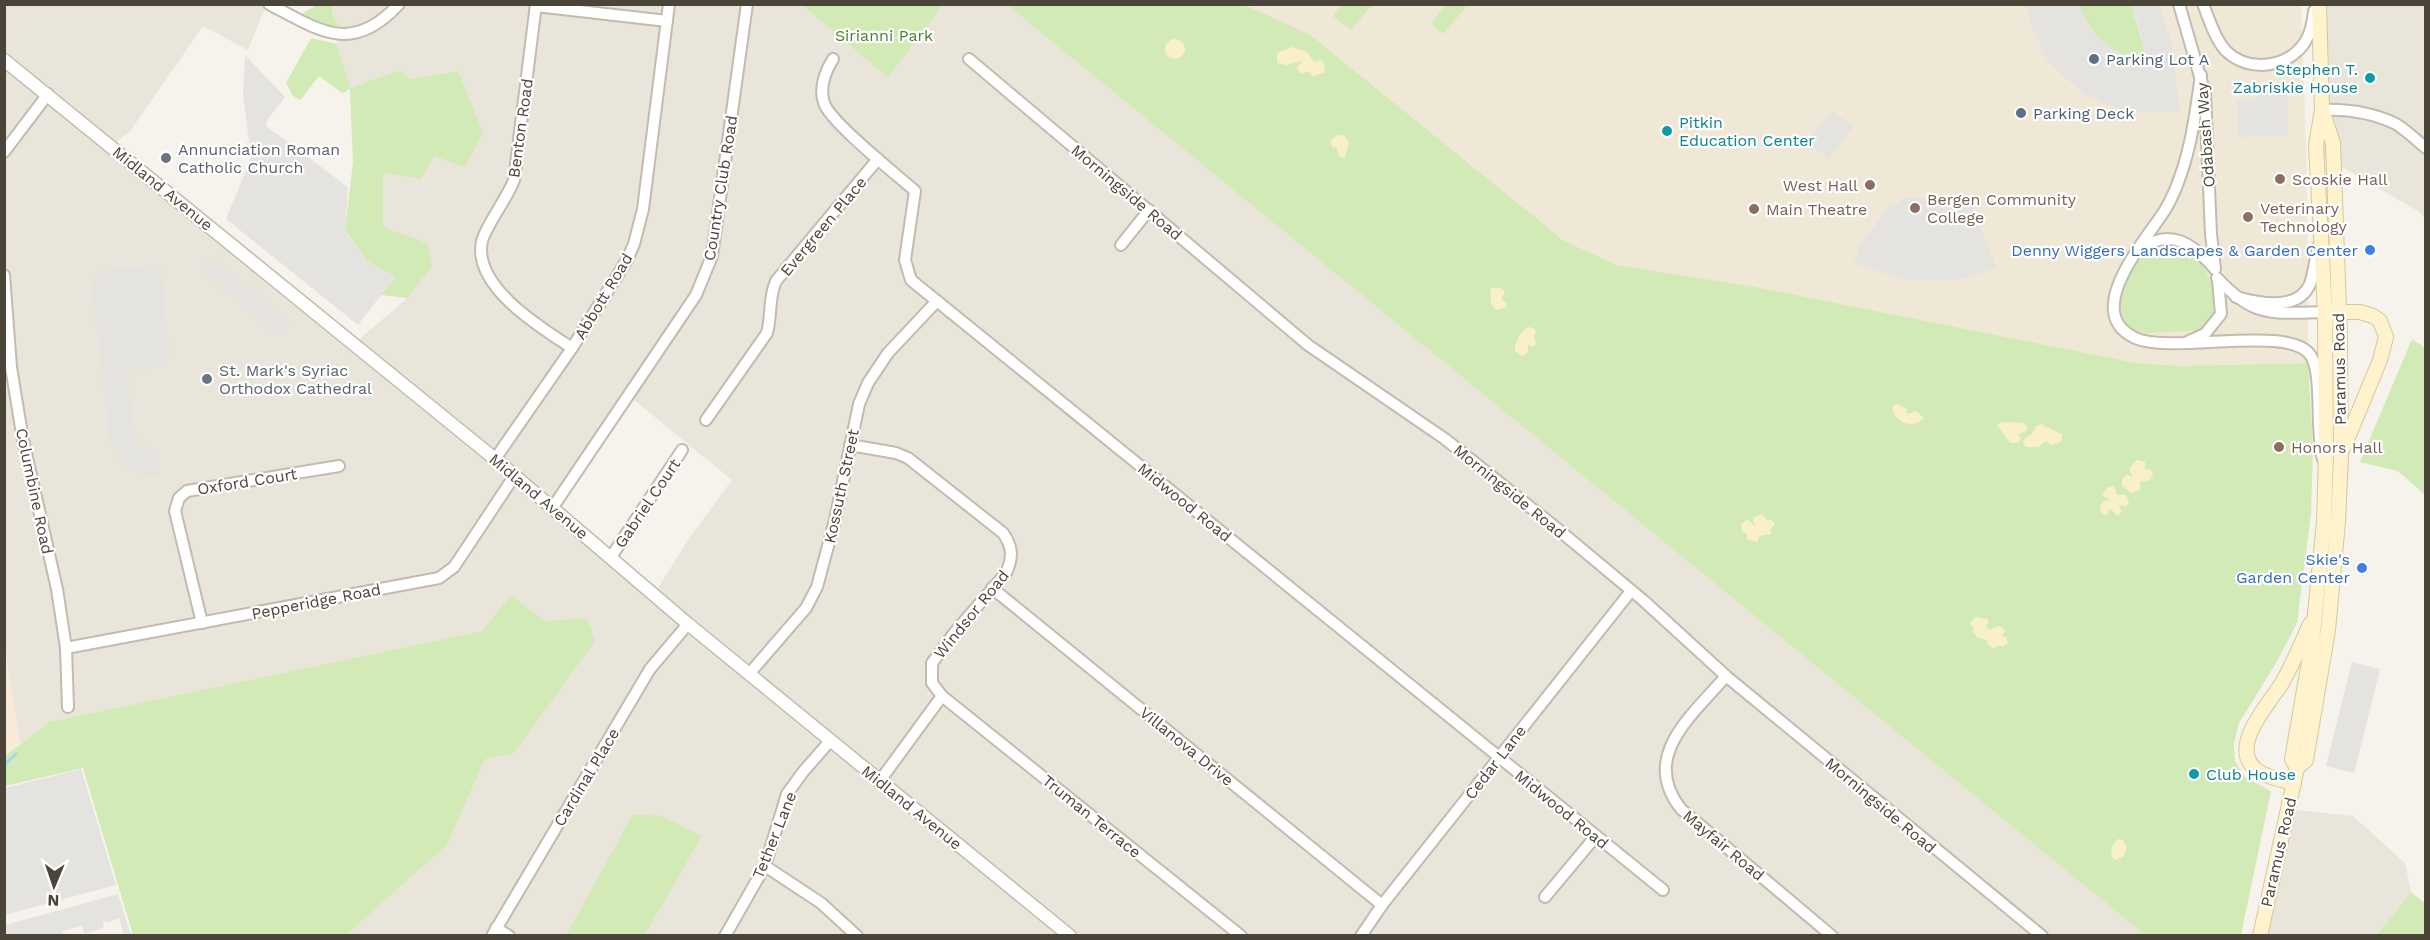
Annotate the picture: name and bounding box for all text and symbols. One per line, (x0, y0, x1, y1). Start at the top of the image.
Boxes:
park label: Sirianni Park (835, 26, 933, 45)
place label: Parking Lot A (2106, 50, 2210, 69)
marker: Parking Lot A (2087, 52, 2101, 66)
place label: Stephen T. Zabriskie House (2233, 60, 2358, 97)
marker: Stephen T. Zabriskie House (2363, 71, 2377, 85)
street label: Benton Road (504, 77, 537, 179)
street label: Odabash Way (2192, 81, 2219, 188)
place label: Parking Deck (2033, 104, 2134, 123)
marker: Parking Deck (2014, 106, 2028, 120)
place label: Pitkin Education Center (1679, 113, 1815, 150)
street label: Country Club Road (700, 114, 741, 262)
marker: Pitkin Education Center (1660, 124, 1674, 138)
place label: Annunciation Roman Catholic Church (178, 140, 340, 177)
street label: Morningside Road (1067, 141, 1186, 244)
street label: Midland Avenue (109, 142, 217, 235)
marker: Annunciation Roman Catholic Church (159, 151, 173, 165)
place label: Scoskie Hall (2292, 170, 2388, 189)
marker: Scoskie Hall (2273, 172, 2287, 186)
street label: Evergreen Place (776, 173, 870, 280)
place label: West Hall (1783, 176, 1858, 195)
marker: West Hall (1863, 178, 1877, 192)
place label: Bergen Community College (1927, 190, 2077, 227)
place label: Veterinary Technology (2260, 199, 2348, 236)
place label: Main Theatre (1766, 200, 1867, 219)
marker: Bergen Community College (1908, 201, 1922, 215)
marker: Main Theatre (1747, 202, 1761, 216)
marker: Veterinary Technology (2241, 210, 2255, 224)
place label: Denny Wiggers Landscapes & Garden Center (2011, 241, 2358, 260)
marker: Denny Wiggers Landscapes & Garden Center (2363, 243, 2377, 257)
street label: Abbott Road (570, 250, 637, 343)
street label: Paramus Road (2329, 313, 2350, 425)
place label: St. Mark's Syriac Orthodox Cathedral (219, 361, 372, 398)
marker: St. Mark's Syriac Orthodox Cathedral (200, 372, 214, 386)
street label: Columbine Road (12, 426, 57, 556)
street label: Kossuth Street (820, 427, 863, 545)
place label: Honors Hall (2291, 438, 2382, 457)
street label: Morningside Road (1450, 440, 1570, 542)
marker: Honors Hall (2272, 440, 2286, 454)
street label: Midland Avenue (485, 449, 592, 543)
street label: Gabriel Court (611, 455, 684, 552)
street label: Midwood Road (1134, 459, 1235, 546)
street label: Oxford Court (196, 464, 299, 499)
place label: Skie's Garden Center (2236, 550, 2350, 587)
marker: Skie's Garden Center (2355, 561, 2369, 575)
street label: Windsor Road (930, 566, 1013, 662)
street label: Pepperidge Road (250, 580, 382, 623)
street label: Villanova Drive (1136, 703, 1237, 790)
street label: Cedar Lane (1461, 722, 1530, 803)
street label: Cardinal Place (550, 725, 623, 830)
street label: Morningside Road (1821, 754, 1940, 857)
street label: Midland Avenue (858, 761, 966, 854)
place label: Club House (2206, 765, 2296, 784)
street label: Midwood Road (1511, 766, 1612, 853)
marker: Club House (2187, 767, 2201, 781)
street label: Truman Terrace (1039, 771, 1145, 862)
street label: Tether Lane (748, 789, 801, 881)
street label: Paramus Road (2257, 795, 2300, 909)
street label: Mayfair Road (1679, 806, 1768, 885)
north arrow (24, 856, 84, 916)
text: N (47, 891, 60, 910)

